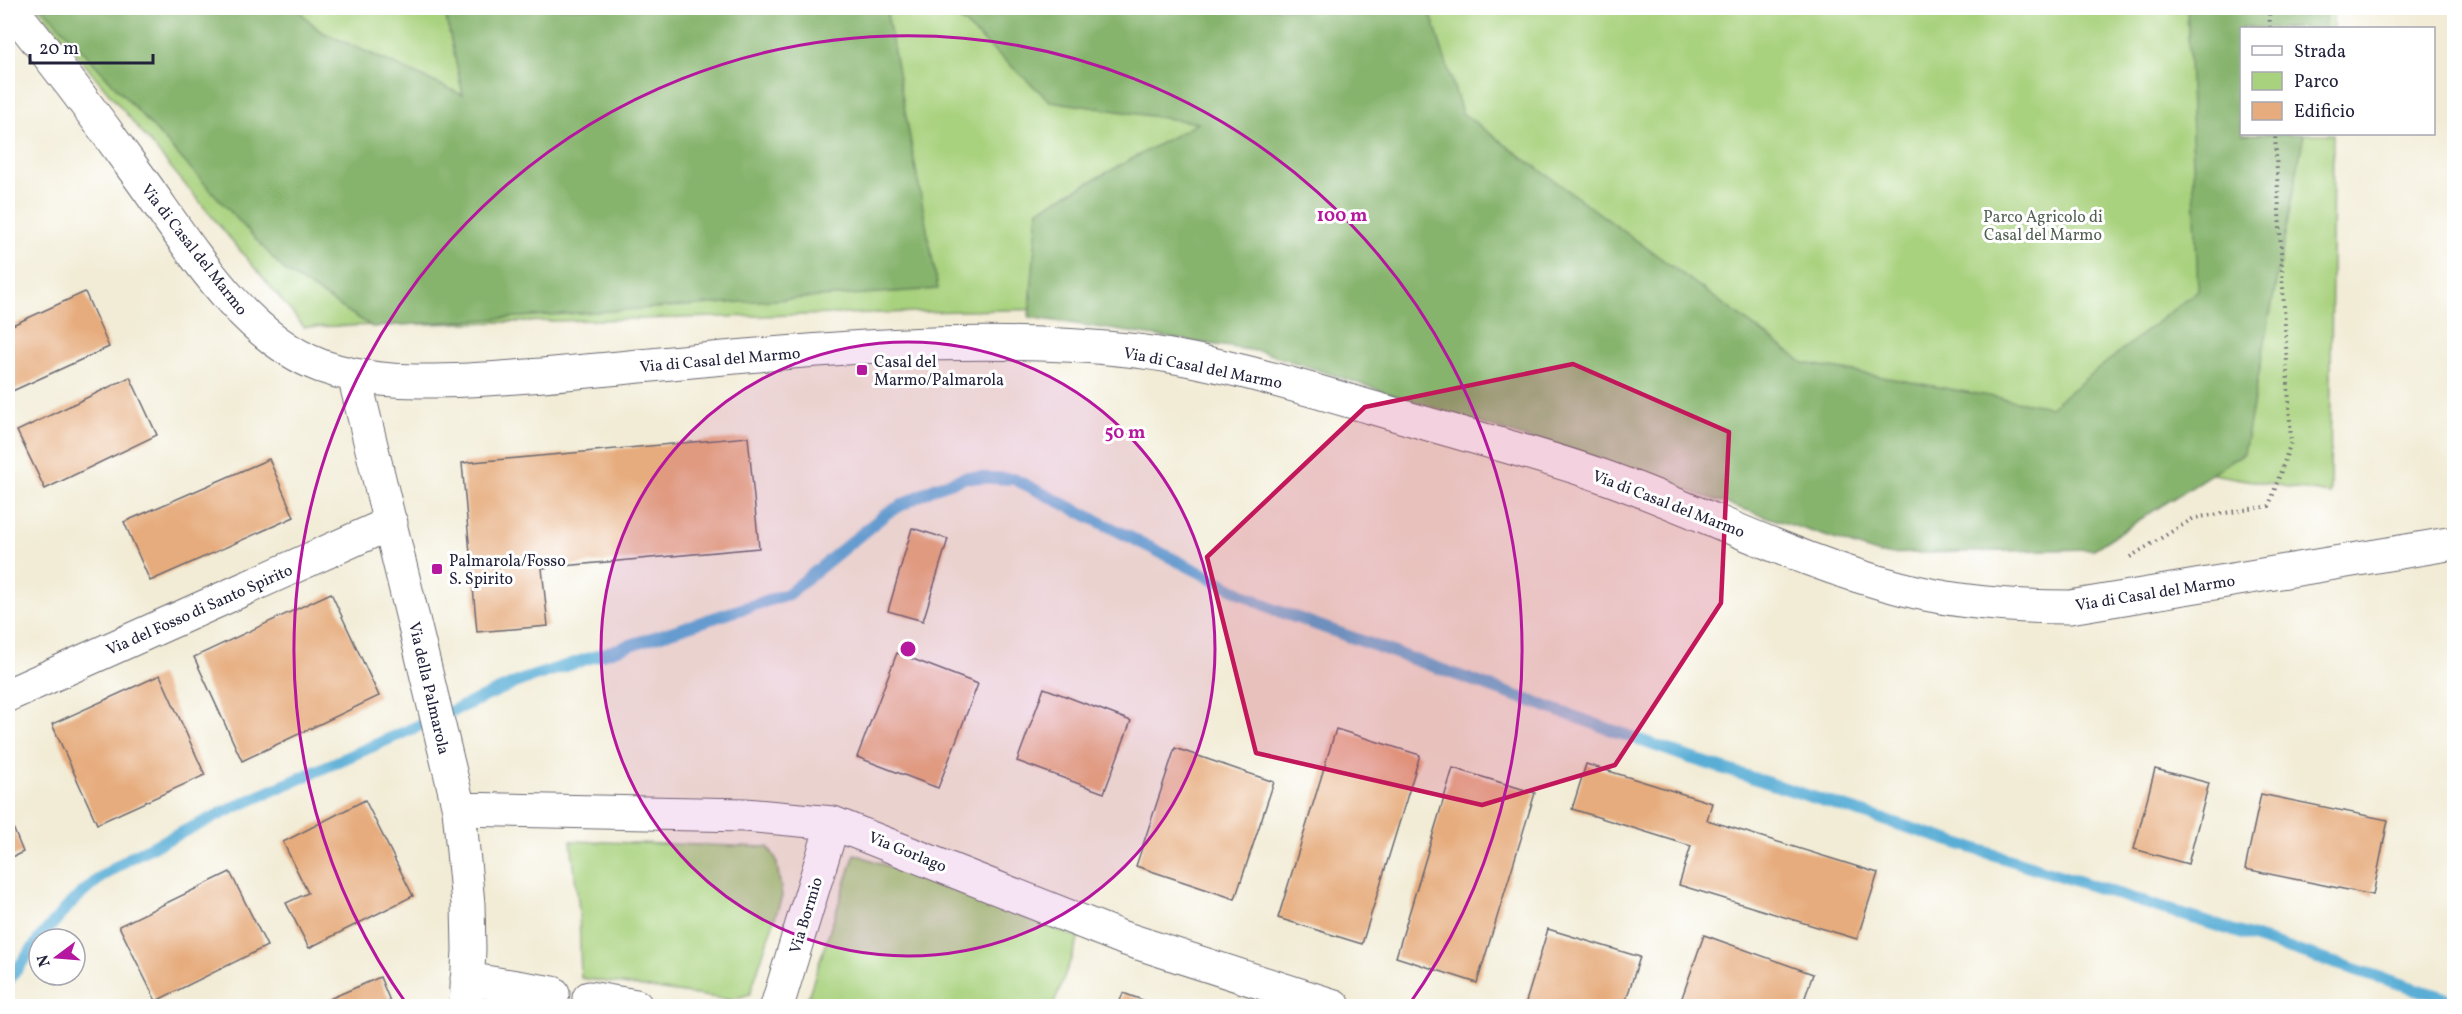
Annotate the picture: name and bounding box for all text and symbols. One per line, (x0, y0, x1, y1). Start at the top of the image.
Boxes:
scale bar (30, 27, 153, 65)
legend (2240, 27, 2435, 135)
text: 20 m (39, 37, 79, 62)
text: Strada (2294, 40, 2346, 65)
text: Parco (2294, 70, 2339, 95)
text: Edificio (2294, 100, 2355, 125)
street label: Via di Casal del Marmo (135, 180, 252, 321)
text: 100 m (1317, 204, 1367, 229)
park label: Parco Agricolo di Casal del Marmo (1983, 207, 2103, 247)
street label: Via di Casal del Marmo (639, 343, 801, 379)
street label: Via di Casal del Marmo (1121, 343, 1284, 395)
place label: Casal del Marmo/Palmarola (874, 352, 1004, 392)
marker: Casal del Marmo/Palmarola (855, 363, 869, 377)
text: 50 m (1105, 421, 1145, 446)
street label: Via di Casal del Marmo (1589, 466, 1747, 544)
place label: Palmarola/Fosso S. Spirito (449, 551, 566, 591)
street label: Via del Fosso di Santo Spirito (103, 560, 296, 662)
marker: Palmarola/Fosso S. Spirito (430, 562, 444, 576)
street label: Via di Casal del Marmo (2074, 570, 2237, 617)
street label: Via della Palmarola (402, 620, 454, 757)
centre of rings (898, 639, 918, 659)
street label: Via Gorlago (865, 827, 950, 879)
street label: Via Bormio (785, 875, 829, 957)
north arrow (27, 927, 87, 987)
text: N (32, 952, 57, 969)

